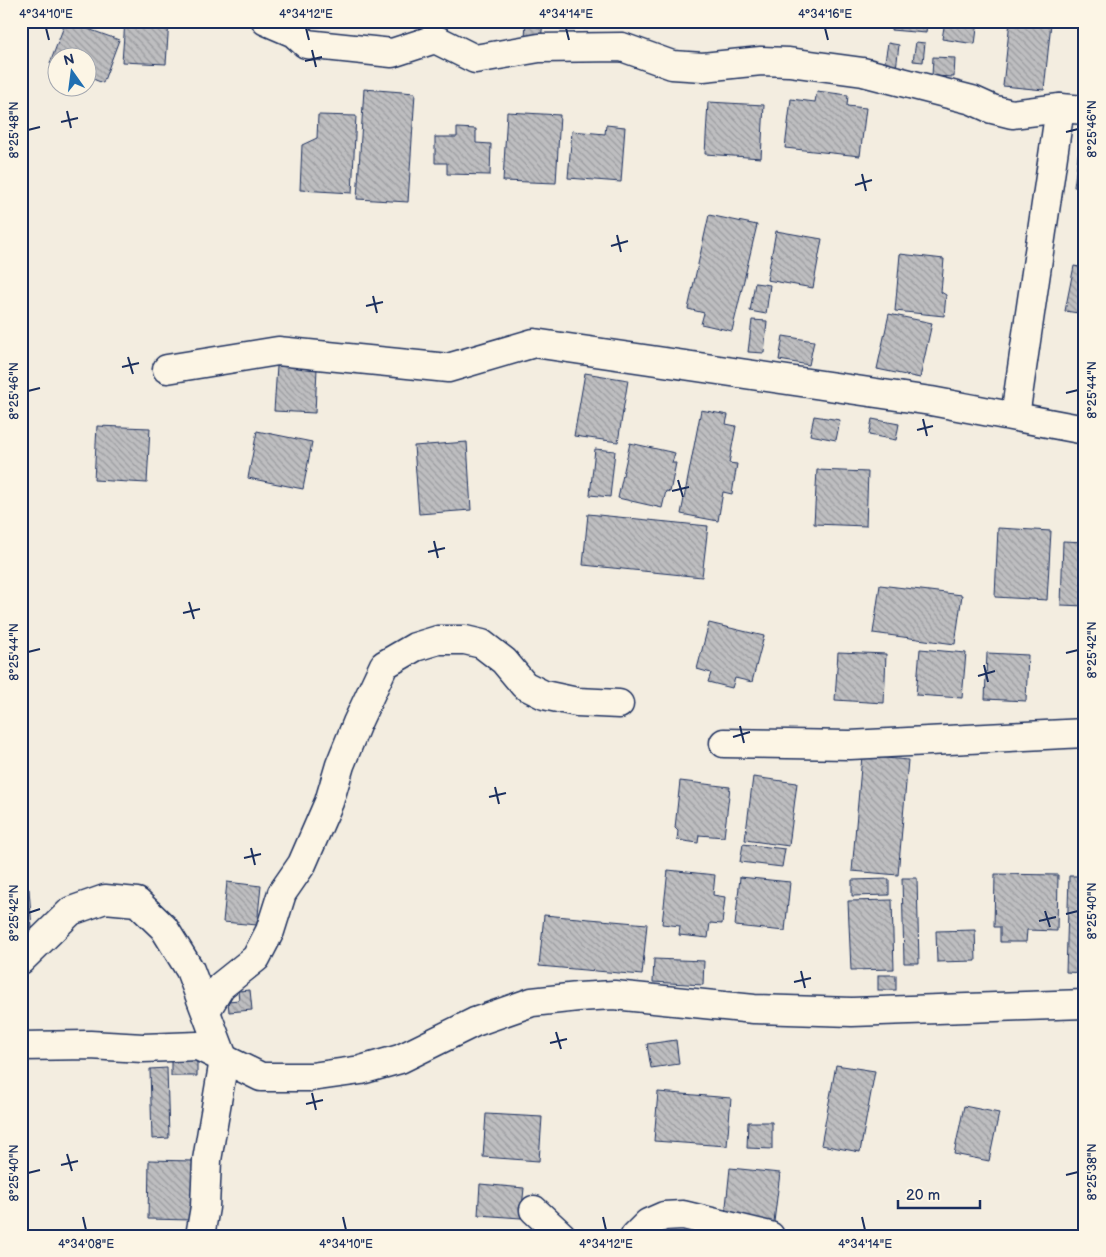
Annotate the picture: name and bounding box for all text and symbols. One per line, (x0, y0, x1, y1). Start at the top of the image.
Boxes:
text: 4°34'10"E (19, 7, 73, 22)
text: 4°34'12"E (279, 7, 333, 22)
text: 4°34'14"E (539, 7, 593, 22)
text: 4°34'16"E (798, 7, 852, 22)
north arrow (48, 48, 98, 98)
text: N (62, 50, 76, 69)
text: 8°25'46"N (1085, 100, 1100, 158)
text: 8°25'48"N (7, 102, 22, 159)
text: 8°25'44"N (1085, 361, 1100, 419)
text: 8°25'46"N (7, 362, 22, 420)
text: 8°25'42"N (1085, 621, 1100, 679)
text: 8°25'44"N (7, 623, 22, 681)
text: 8°25'40"N (1085, 882, 1100, 940)
text: 8°25'42"N (7, 884, 22, 942)
text: 8°25'38"N (1085, 1143, 1100, 1201)
text: 8°25'40"N (7, 1144, 22, 1202)
scale bar (898, 1177, 981, 1209)
text: 20 m (906, 1186, 940, 1205)
text: 4°34'08"E (58, 1237, 114, 1252)
text: 4°34'10"E (319, 1237, 373, 1252)
text: 4°34'12"E (579, 1237, 633, 1252)
text: 4°34'14"E (838, 1237, 892, 1252)

